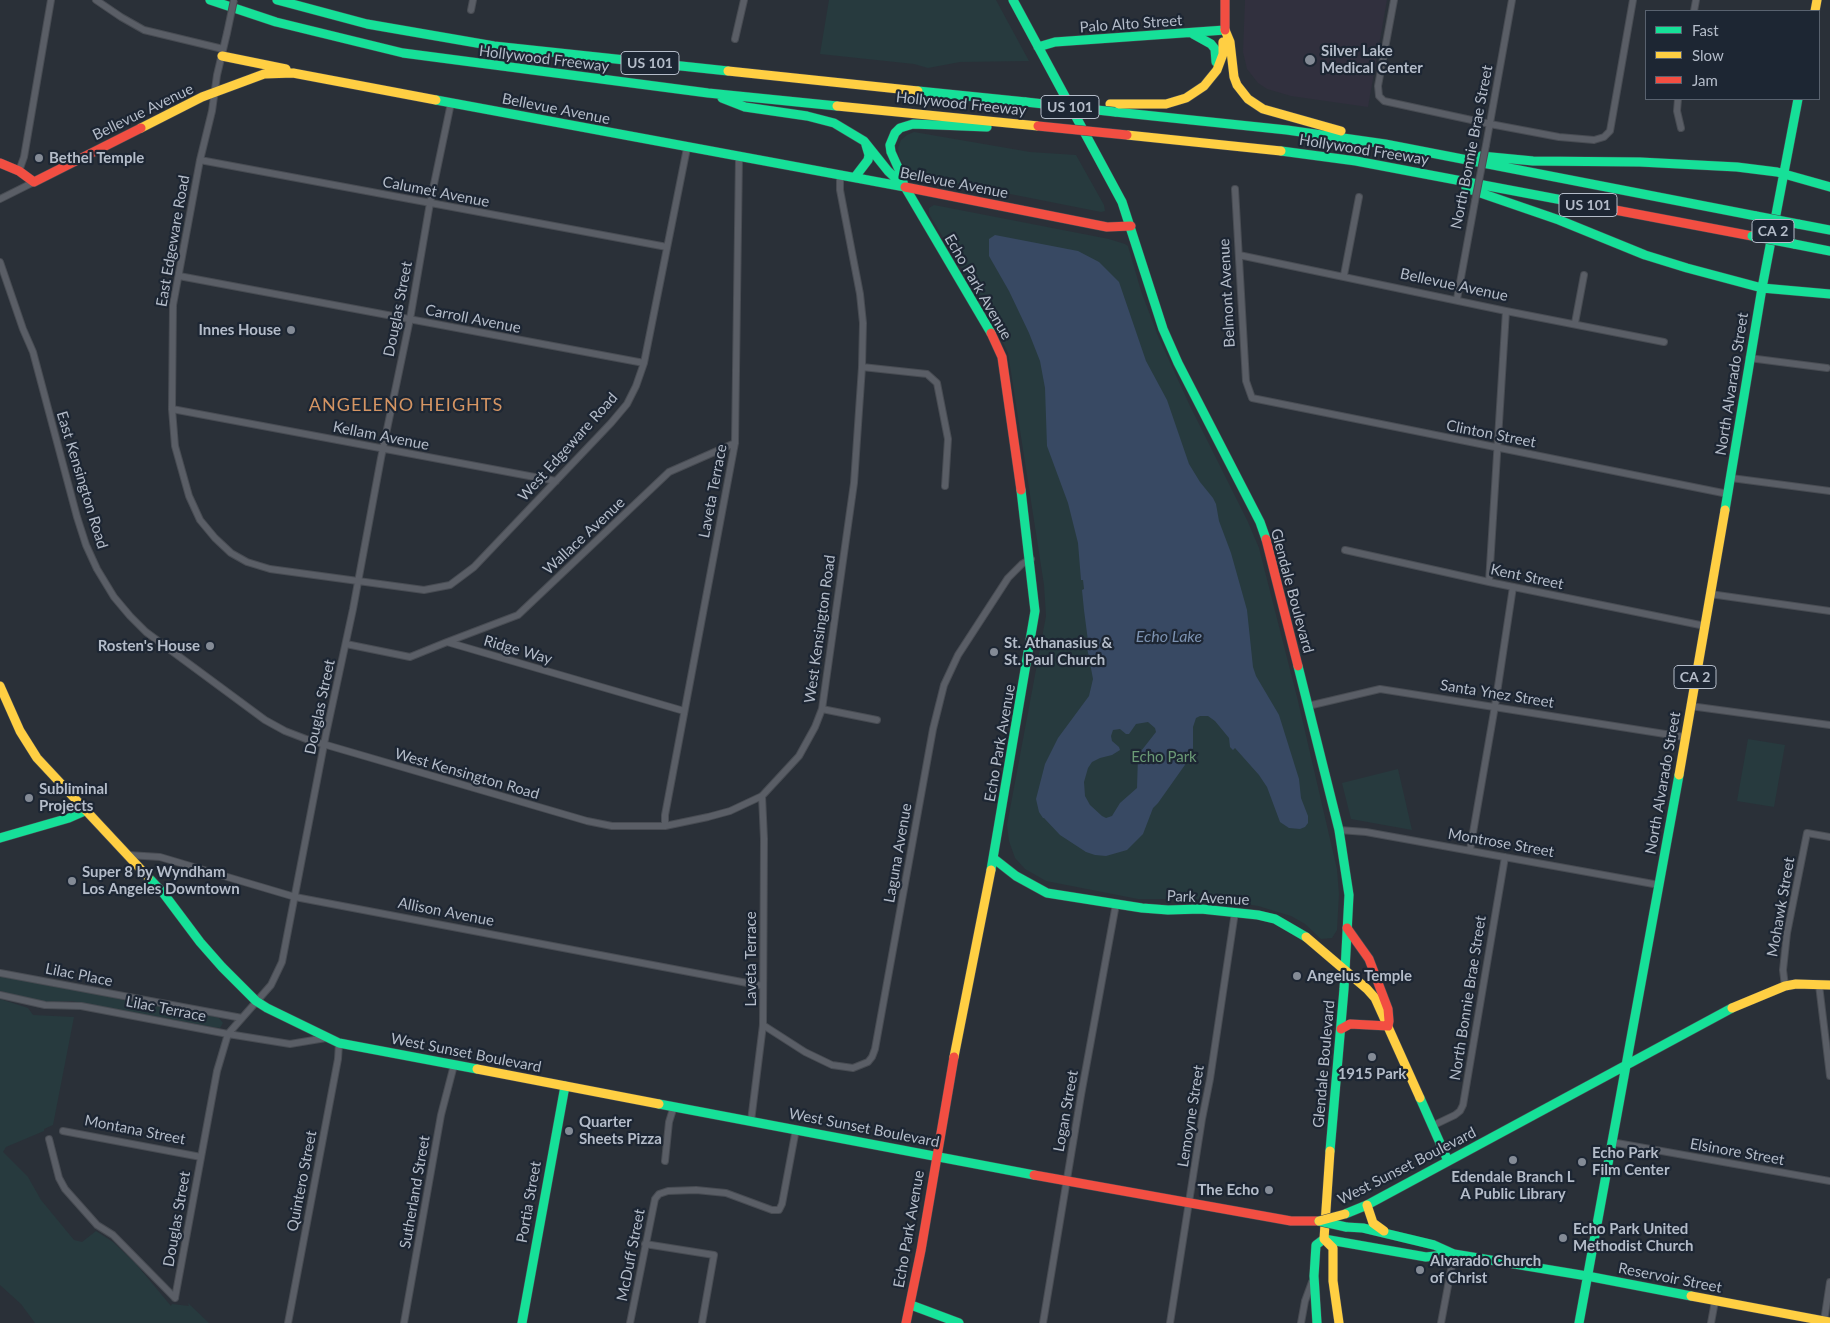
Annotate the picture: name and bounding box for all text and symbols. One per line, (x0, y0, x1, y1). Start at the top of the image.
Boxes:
legend (1645, 10, 1820, 100)
street label: Palo Alto Street (1079, 11, 1183, 37)
text: Fast (1692, 21, 1719, 39)
street label: Hollywood Freeway (478, 42, 610, 76)
place label: Silver Lake Medical Center (1321, 42, 1423, 77)
text: Slow (1692, 46, 1724, 64)
road number: US 101 (621, 52, 679, 74)
marker: Silver Lake Medical Center (1303, 53, 1317, 67)
street label: North Bonnie Brae Street (1447, 64, 1497, 230)
text: Jam (1692, 71, 1718, 89)
street label: Bellevue Avenue (90, 80, 196, 144)
street label: Hollywood Freeway (895, 88, 1027, 120)
street label: Bellevue Avenue (500, 90, 612, 128)
road number: US 101 (1041, 95, 1099, 118)
street label: Hollywood Freeway (1298, 131, 1430, 169)
place label: Bethel Temple (49, 149, 144, 167)
marker: Bethel Temple (33, 152, 45, 164)
street label: Bellevue Avenue (898, 164, 1010, 202)
street label: Calumet Avenue (381, 173, 491, 211)
street label: East Edgeware Road (153, 174, 193, 308)
road number: US 101 (1559, 194, 1617, 216)
road number: CA 2 (1752, 220, 1794, 242)
street label: Echo Park Avenue (940, 231, 1016, 343)
street label: Belmont Avenue (1215, 238, 1239, 348)
street label: Douglas Street (380, 260, 416, 358)
street label: Bellevue Avenue (1398, 265, 1510, 305)
street label: Carroll Avenue (424, 301, 522, 337)
street label: North Alvarado Street (1712, 311, 1752, 457)
place label: Innes House (198, 321, 281, 339)
marker: Innes House (285, 324, 297, 336)
street label: West Edgeware Road (514, 389, 622, 505)
district label: ANGELENO HEIGHTS (307, 394, 505, 416)
street label: East Kensington Road (52, 409, 112, 551)
street label: Clinton Street (1445, 416, 1537, 452)
street label: Kellam Avenue (331, 418, 431, 454)
street label: Laveta Terrace (695, 443, 731, 539)
street label: Wallace Avenue (539, 494, 629, 578)
street label: Glendale Boulevard (1267, 527, 1317, 655)
street label: West Kensington Road (801, 554, 839, 704)
street label: Kent Street (1489, 560, 1565, 594)
water label: Echo Lake (1136, 627, 1202, 647)
street label: Ridge Way (482, 632, 554, 668)
place label: St. Athanasius & St. Paul Church (1004, 634, 1112, 669)
place label: Rosten's House (98, 637, 200, 655)
marker: Rosten's House (204, 640, 216, 652)
marker: St. Athanasius & St. Paul Church (988, 646, 1000, 658)
street label: Douglas Street (301, 658, 339, 756)
road number: CA 2 (1674, 666, 1716, 689)
street label: Santa Ynez Street (1439, 676, 1555, 712)
street label: Echo Park Avenue (981, 683, 1019, 803)
street label: North Alvarado Street (1642, 710, 1684, 856)
street label: West Kensington Road (393, 745, 541, 803)
park label: Echo Park (1131, 748, 1197, 766)
place label: Subliminal Projects (39, 780, 108, 815)
marker: Subliminal Projects (23, 792, 35, 804)
street label: Laguna Avenue (880, 802, 916, 904)
street label: Montrose Street (1447, 825, 1555, 861)
street label: Mohawk Street (1763, 856, 1799, 958)
place label: Super 8 by Wyndham Los Angeles Downtown (82, 863, 240, 898)
marker: Super 8 by Wyndham Los Angeles Downtown (66, 875, 78, 887)
street label: Park Avenue (1166, 887, 1250, 909)
street label: Allison Avenue (396, 894, 496, 930)
street label: Laveta Terrace (742, 911, 760, 1007)
street label: North Bonnie Brae Street (1446, 914, 1490, 1082)
street label: Lilac Place (44, 960, 114, 990)
place label: Angelus Temple (1307, 967, 1412, 985)
marker: Angelus Temple (1291, 970, 1303, 982)
street label: Lilac Terrace (124, 992, 208, 1026)
street label: Glendale Boulevard (1309, 999, 1339, 1129)
street label: West Sunset Boulevard (389, 1030, 543, 1076)
marker: 1915 Park (1366, 1051, 1378, 1063)
street label: Lemoyne Street (1174, 1064, 1208, 1168)
place label: 1915 Park (1338, 1065, 1406, 1083)
street label: Logan Street (1050, 1069, 1082, 1153)
street label: West Sunset Boulevard (787, 1105, 941, 1151)
street label: Montana Street (83, 1111, 187, 1149)
place label: Quarter Sheets Pizza (579, 1113, 662, 1148)
street label: West Sunset Boulevard (1335, 1123, 1479, 1209)
marker: Quarter Sheets Pizza (563, 1125, 575, 1137)
street label: Quintero Street (283, 1129, 321, 1233)
street label: Sutherland Street (396, 1134, 434, 1250)
street label: Elsinore Street (1688, 1135, 1786, 1169)
place label: Echo Park Film Center (1592, 1144, 1669, 1179)
marker: Edendale Branch L A Public Library (1507, 1154, 1519, 1166)
marker: Echo Park Film Center (1576, 1156, 1588, 1168)
street label: Portia Street (513, 1160, 545, 1244)
place label: Edendale Branch L A Public Library (1451, 1168, 1575, 1203)
street label: Echo Park Avenue (890, 1169, 928, 1289)
street label: Douglas Street (160, 1170, 194, 1268)
place label: The Echo (1197, 1181, 1259, 1199)
marker: The Echo (1263, 1184, 1275, 1196)
street label: McDuff Street (613, 1207, 649, 1303)
place label: Echo Park United Methodist Church (1573, 1220, 1694, 1255)
marker: Echo Park United Methodist Church (1557, 1232, 1569, 1244)
place label: Alvarado Church of Christ (1430, 1252, 1541, 1287)
street label: Reservoir Street (1617, 1259, 1723, 1297)
marker: Alvarado Church of Christ (1414, 1264, 1426, 1276)

